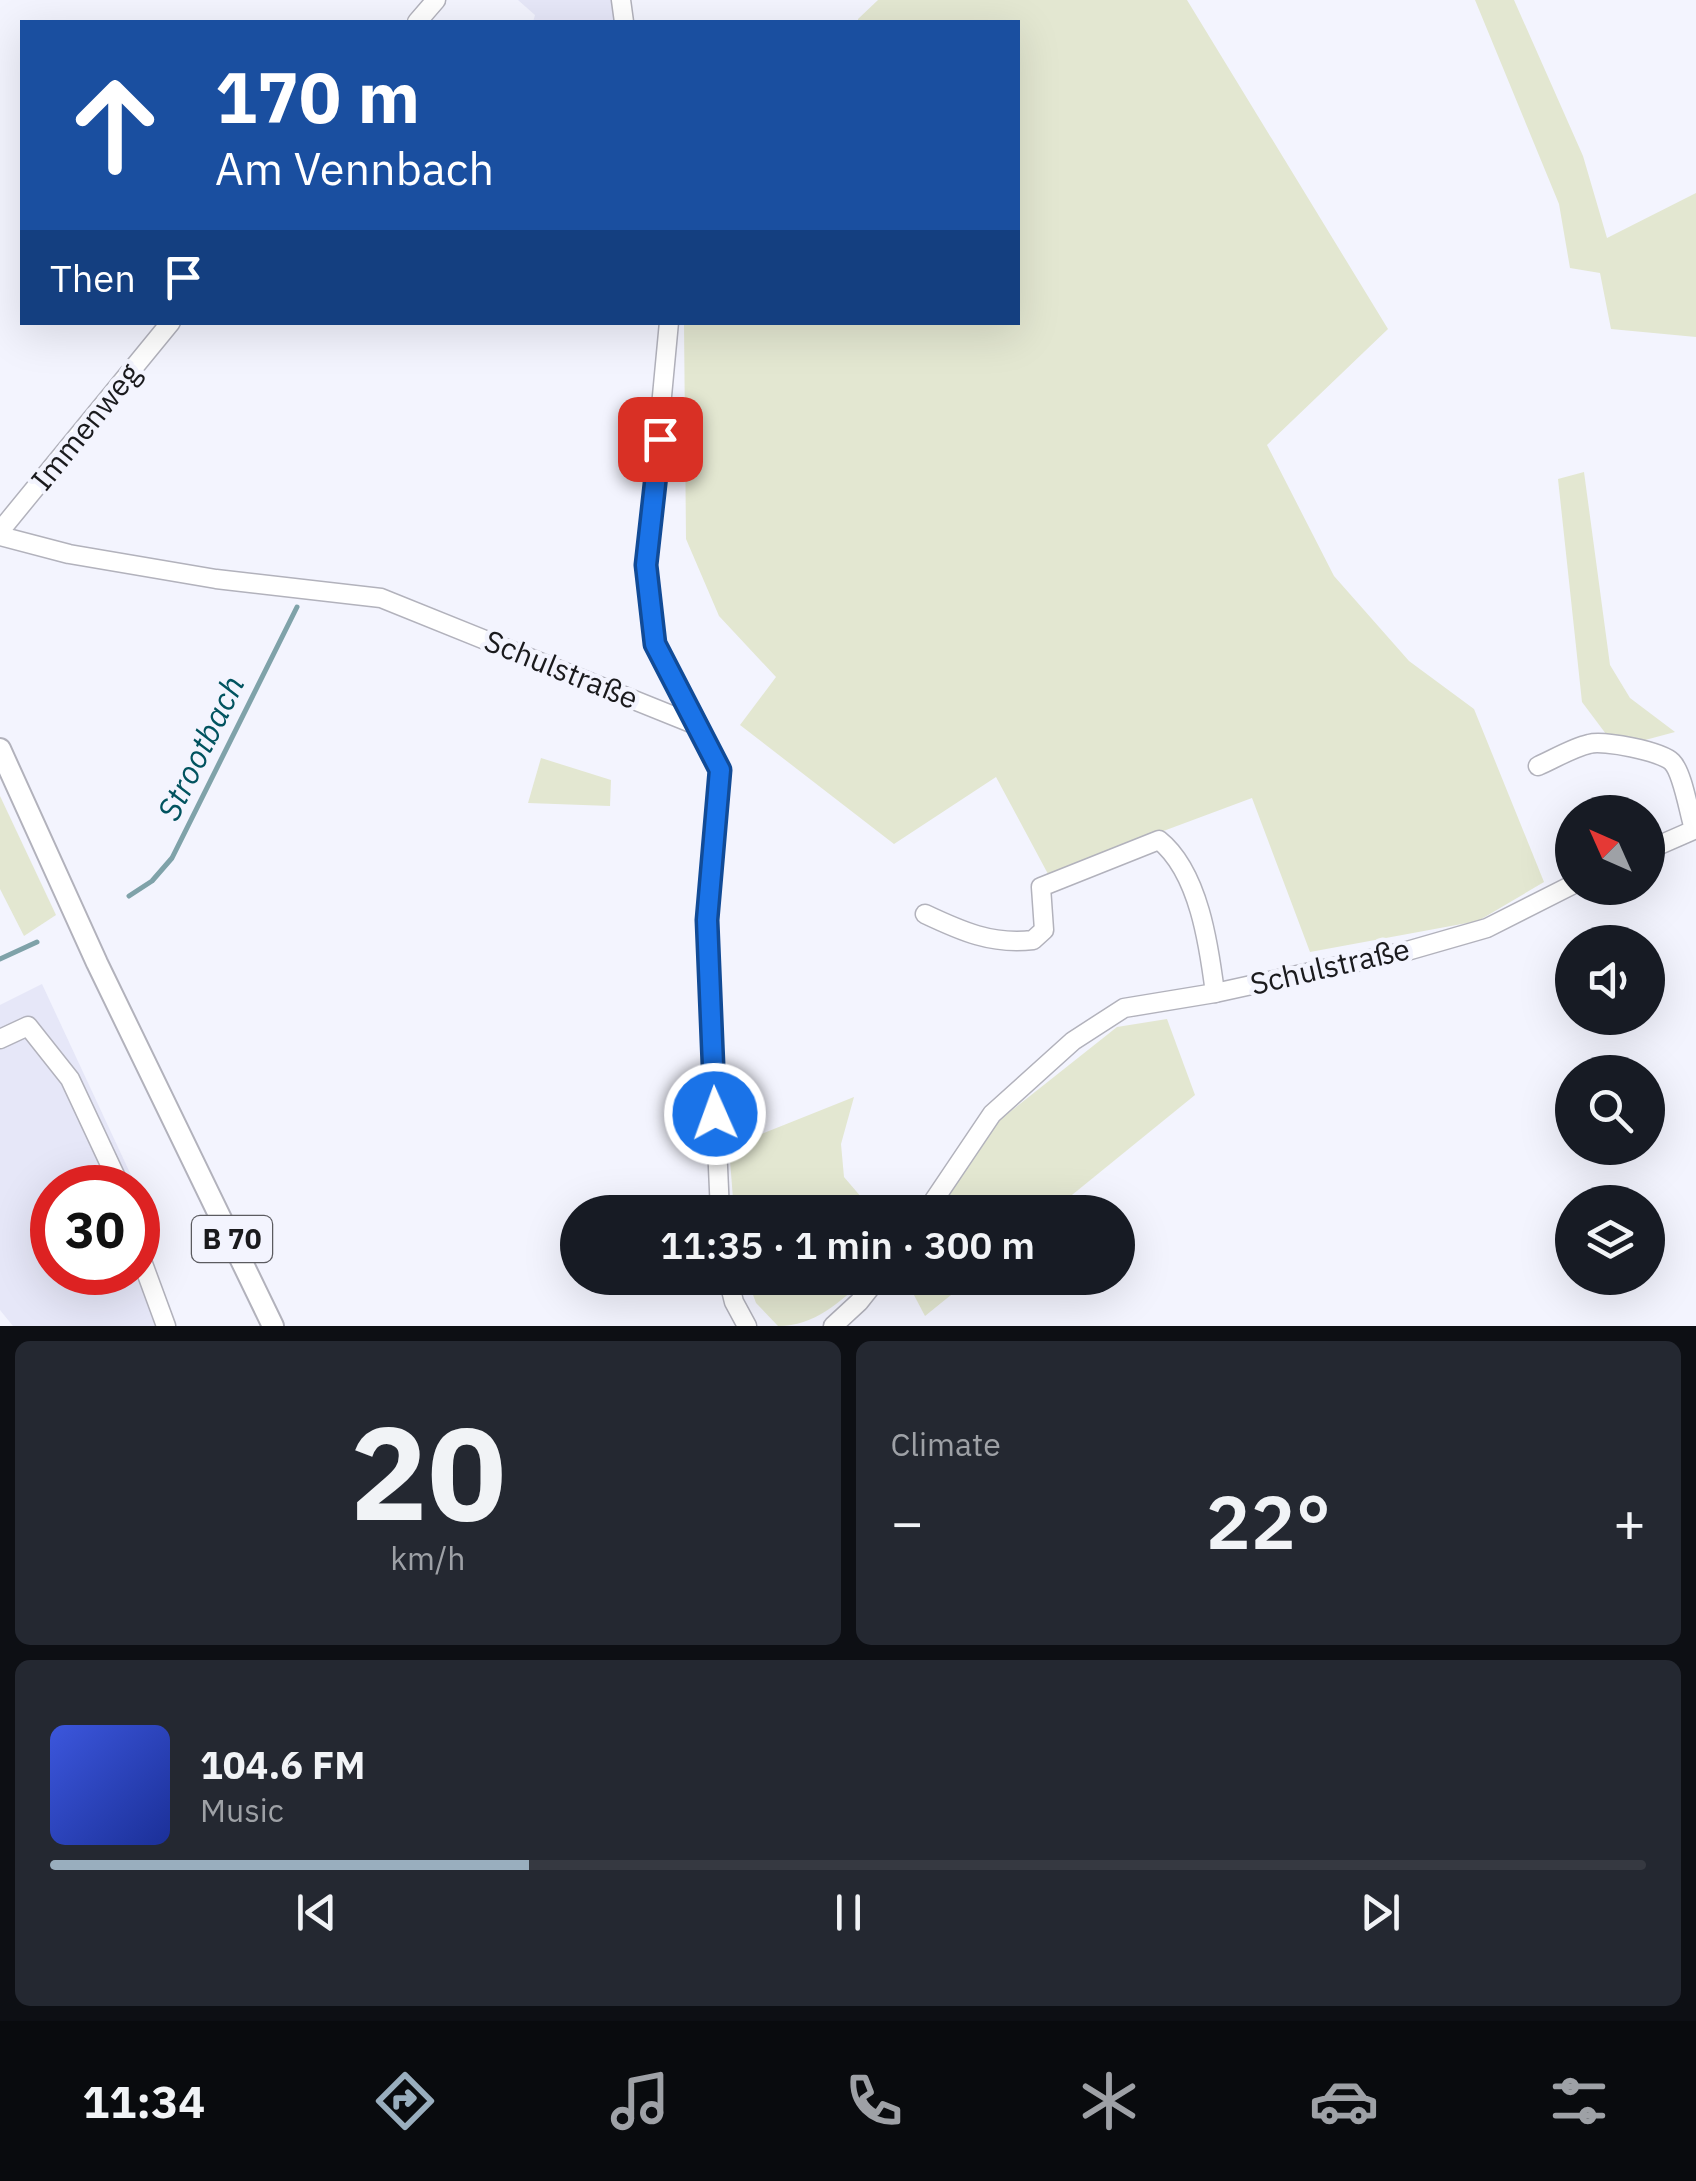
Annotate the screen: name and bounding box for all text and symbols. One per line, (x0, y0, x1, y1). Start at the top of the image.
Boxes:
text: 170 m (215, 51, 420, 142)
icon: ahead (50, 60, 180, 190)
text: Am Vennbach (215, 139, 494, 197)
icon: arrive (156, 250, 211, 305)
text: Then (50, 253, 136, 302)
street label: Immenweg (22, 354, 148, 498)
pin (618, 397, 703, 482)
icon: arrive (633, 412, 688, 467)
street label: Schulstraße (479, 620, 644, 717)
water label: Strootbach (147, 668, 253, 827)
north arrow (1555, 795, 1665, 905)
map controls (1555, 795, 1665, 1295)
button: sound (1555, 925, 1665, 1035)
street label: Schulstraße (1246, 928, 1413, 1003)
button: search (1555, 1055, 1665, 1165)
position arrow (663, 1062, 767, 1166)
speed limit sign: 30 (30, 1165, 160, 1295)
button: layers (1555, 1185, 1665, 1295)
road number: B 70 (192, 1216, 272, 1262)
text: 11:35 · 1 min · 300 m (660, 1220, 1035, 1269)
text: 20 (350, 1387, 506, 1556)
text: Climate (891, 1423, 1001, 1465)
text: 22° (1206, 1472, 1331, 1570)
text: − (891, 1486, 924, 1557)
text: + (1613, 1486, 1646, 1557)
text: km/h (390, 1537, 465, 1579)
text: 104.6 FM (200, 1740, 365, 1789)
text: Music (200, 1789, 284, 1831)
icon: previous (289, 1885, 344, 1940)
icon: pause (821, 1885, 876, 1940)
icon: next (1353, 1885, 1408, 1940)
icon: directions (370, 2066, 440, 2136)
icon: music (605, 2066, 675, 2136)
icon: phone (839, 2066, 909, 2136)
icon: climate (1074, 2066, 1144, 2136)
icon: car (1309, 2066, 1379, 2136)
icon: filters (1544, 2066, 1614, 2136)
text: 11:34 (82, 2072, 205, 2130)

